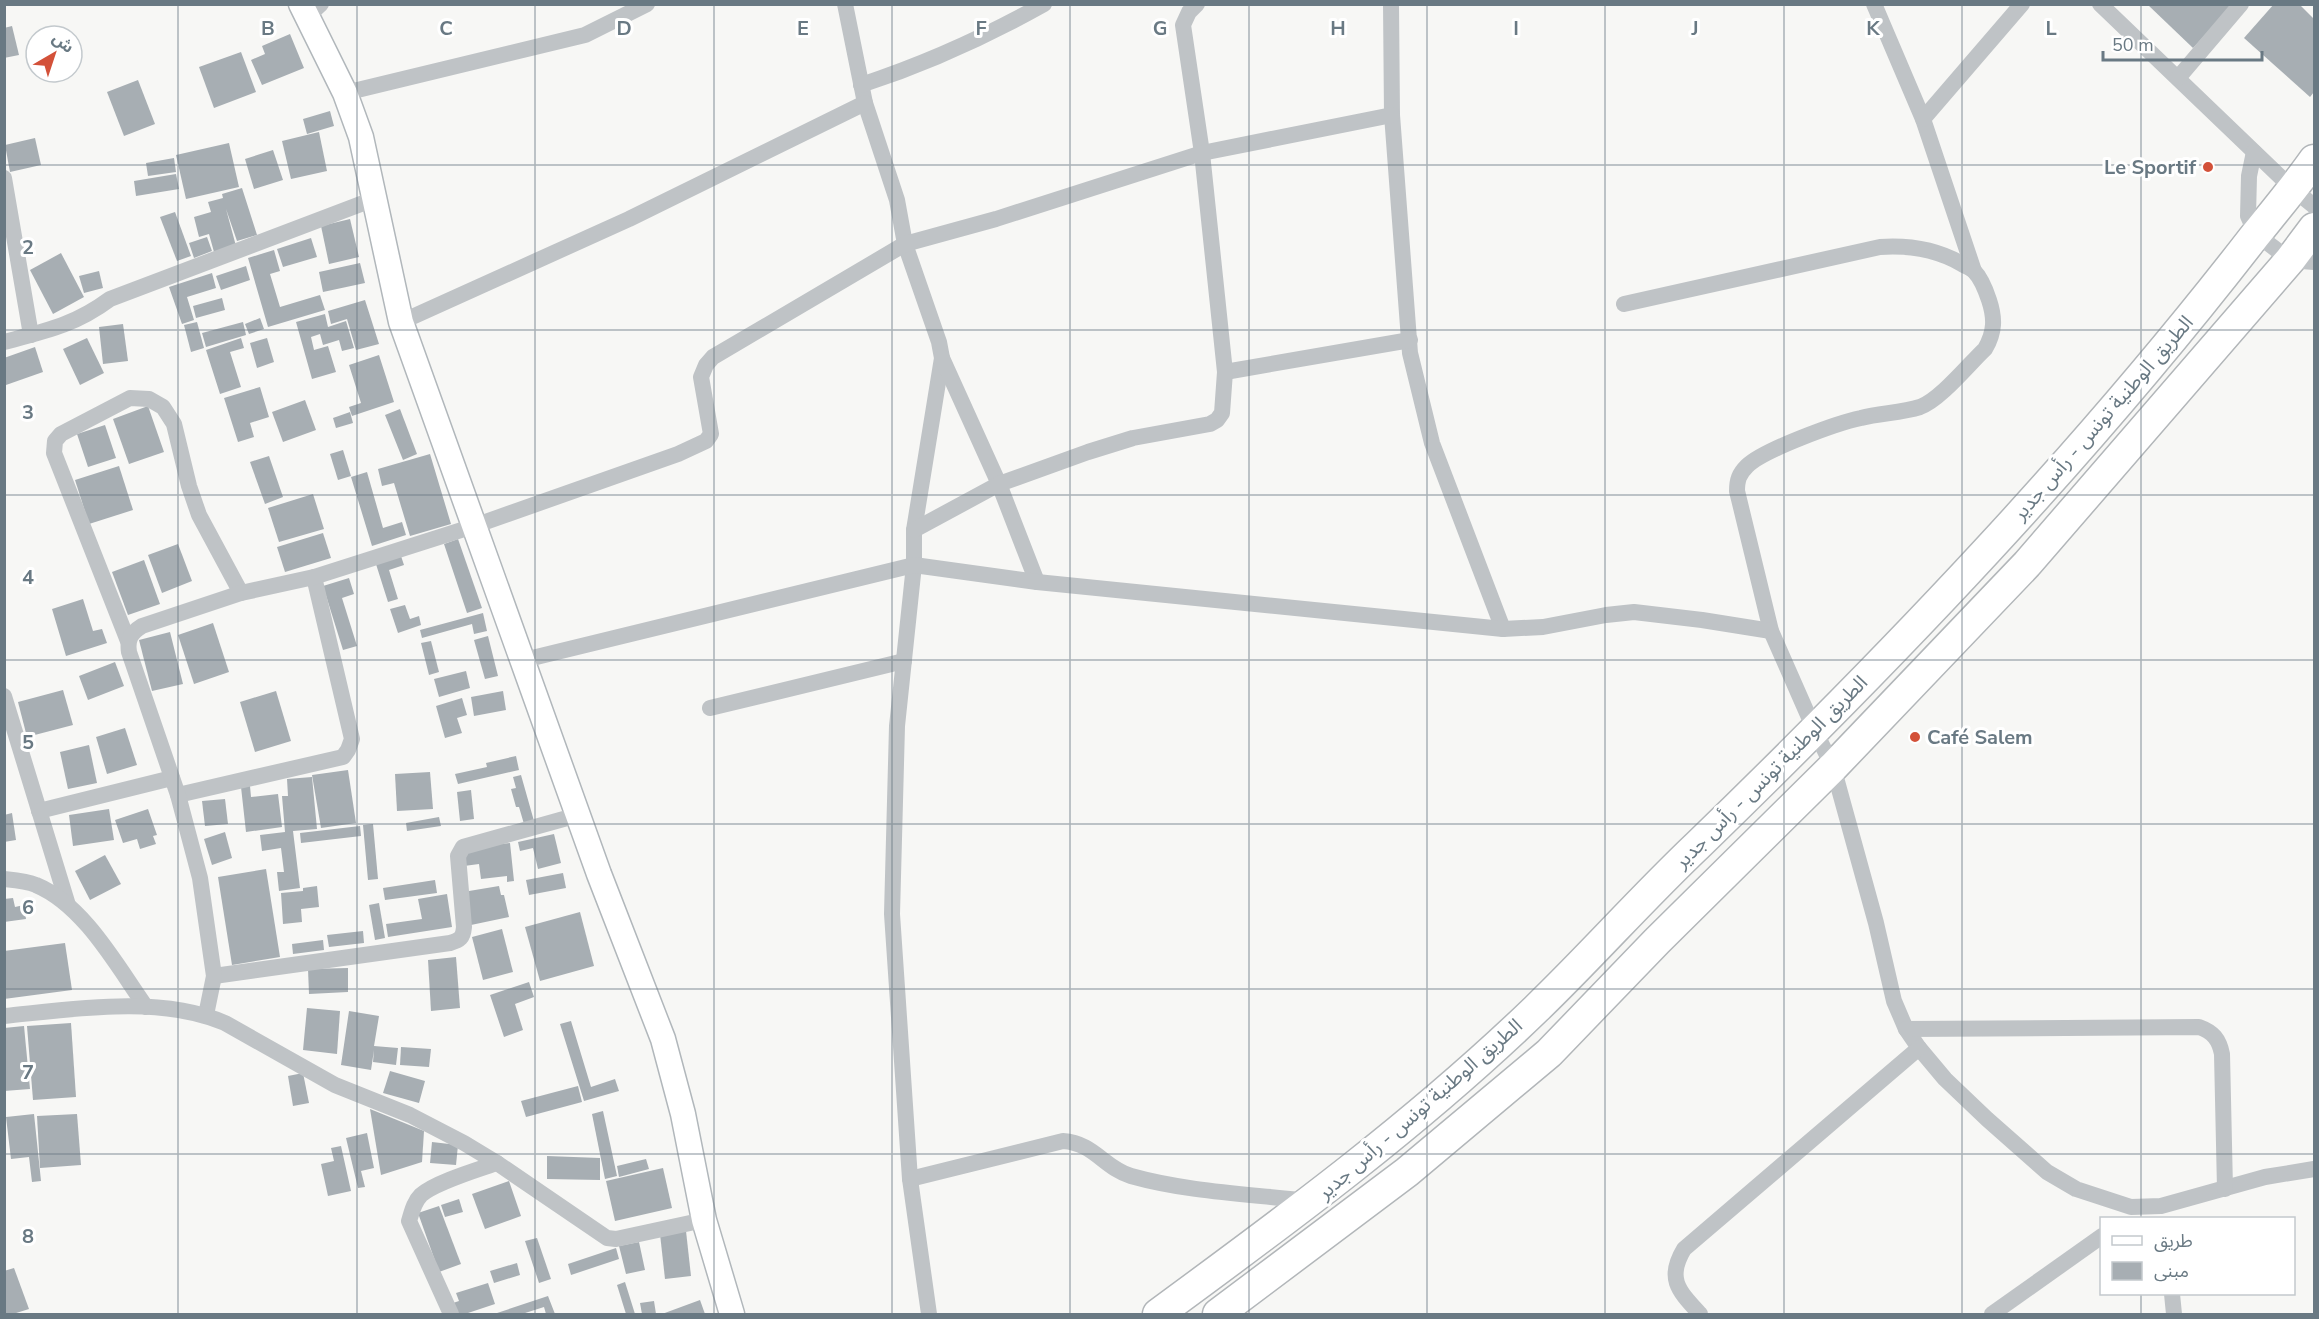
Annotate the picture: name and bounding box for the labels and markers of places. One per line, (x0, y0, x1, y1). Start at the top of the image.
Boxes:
place label: Le Sportif (2104, 154, 2197, 181)
marker: Le Sportif (2201, 160, 2215, 174)
place label: Café Salem (1927, 724, 2033, 751)
marker: Café Salem (1908, 730, 1922, 744)

